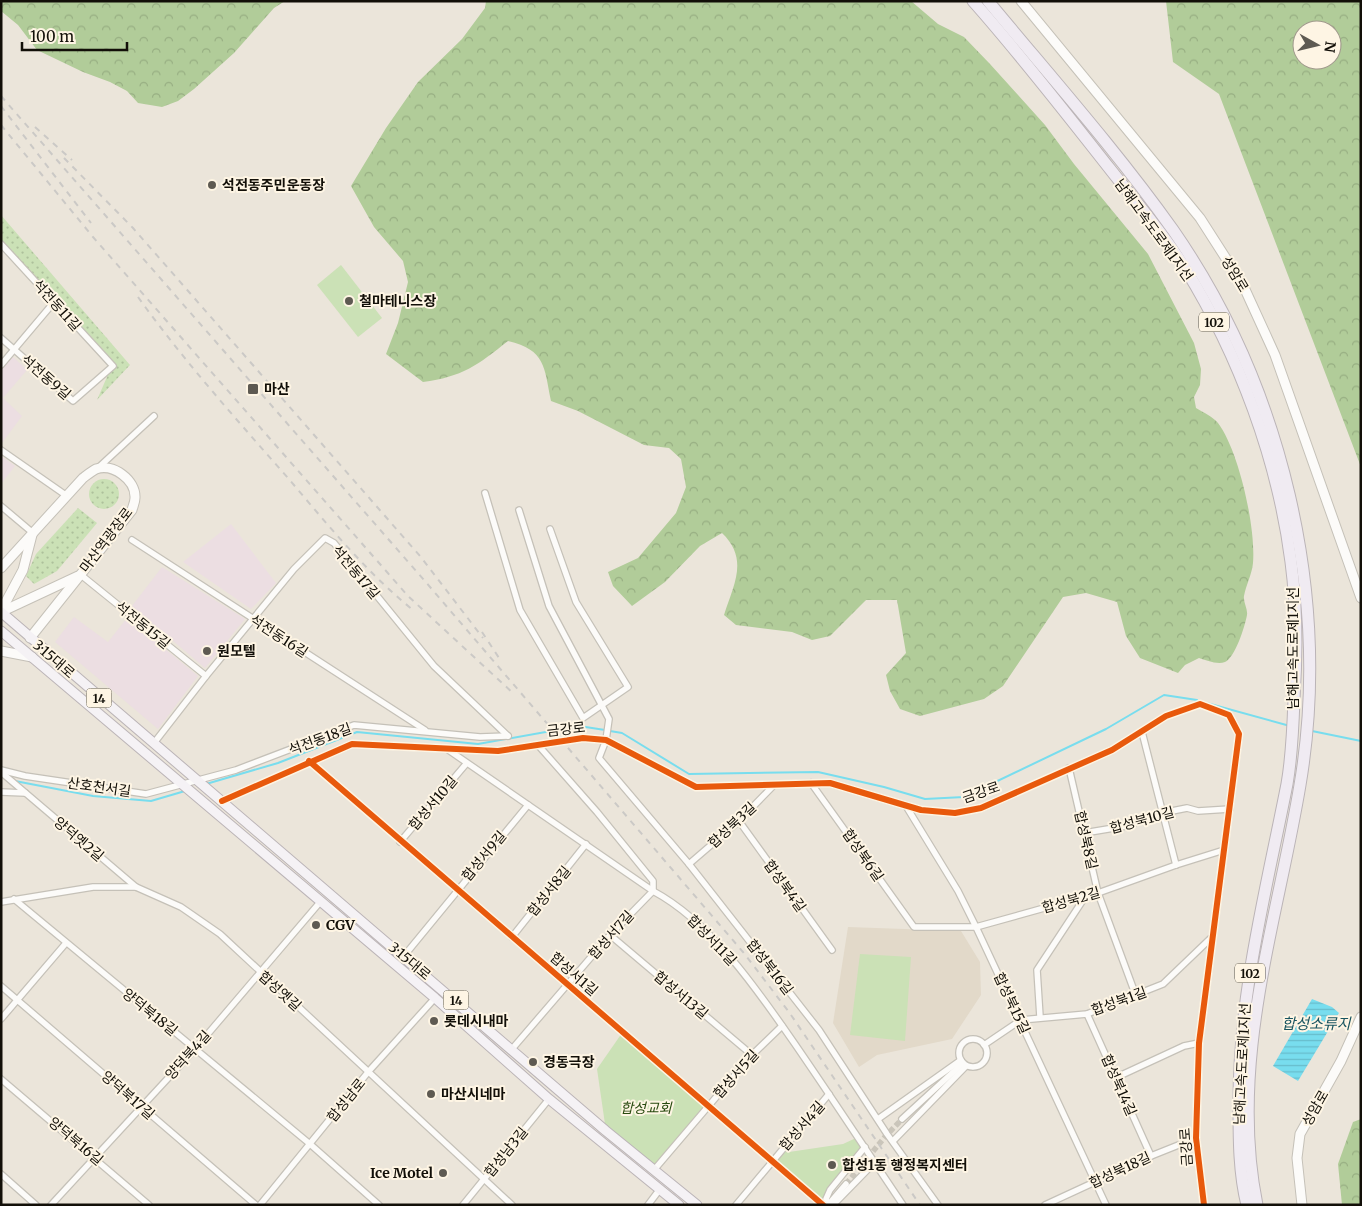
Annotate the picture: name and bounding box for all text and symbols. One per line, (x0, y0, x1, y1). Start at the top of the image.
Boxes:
scale bar (22, 20, 128, 52)
north arrow (1292, 20, 1342, 70)
text: 100 m (30, 27, 74, 46)
text: N (1320, 40, 1340, 54)
street label: 남해고속도로제1지선 (1111, 175, 1197, 285)
place label: 석전동주민운동장 (222, 176, 325, 194)
marker: 석전동주민운동장 (206, 179, 218, 191)
street label: 성암로 (1217, 253, 1253, 295)
street label: 석전동11길 (29, 275, 85, 335)
place label: 철마테니스장 (359, 292, 436, 310)
marker: 철마테니스장 (343, 295, 355, 307)
road number: 102 (1199, 313, 1229, 332)
street label: 석전동9길 (17, 351, 75, 403)
place label: 마산 (264, 380, 290, 398)
marker: 마산 (246, 382, 260, 396)
street label: 마산역광장로 (76, 504, 137, 576)
street label: 석전동17길 (328, 541, 384, 603)
street label: 남해고속도로제1지선 (1284, 587, 1302, 709)
street label: 석전동15길 (112, 597, 174, 653)
street label: 석전동16길 (247, 611, 311, 661)
street label: 3·15대로 (29, 636, 79, 682)
place label: 원모텔 (217, 642, 256, 660)
marker: 원모텔 (201, 645, 213, 657)
road number: 14 (86, 688, 112, 708)
street label: 금강로 (546, 718, 586, 740)
street label: 석전동18길 (286, 719, 354, 759)
street label: 합성서10길 (405, 772, 461, 834)
street label: 산호천서길 (66, 774, 132, 800)
street label: 금강로 (960, 777, 1002, 807)
street label: 합성북3길 (704, 798, 760, 852)
street label: 합성북10길 (1108, 803, 1176, 837)
street label: 합성북8길 (1070, 809, 1102, 871)
street label: 양덕옛2길 (50, 813, 108, 865)
street label: 합성북6길 (838, 825, 888, 885)
street label: 합성서9길 (458, 827, 510, 885)
street label: 합성북4길 (760, 856, 810, 916)
street label: 합성서8길 (523, 862, 575, 920)
street label: 합성북2길 (1040, 883, 1102, 917)
street label: 합성서7길 (584, 907, 638, 963)
street label: 합성서11길 (683, 911, 741, 969)
place label: CGV (326, 916, 355, 934)
marker: CGV (310, 919, 322, 931)
street label: 합성북16길 (743, 936, 797, 998)
street label: 3·15대로 (385, 938, 435, 984)
street label: 합성서1길 (546, 948, 602, 1000)
road number: 102 (1235, 964, 1265, 982)
street label: 합성옛길 (255, 967, 305, 1015)
street label: 합성서13길 (650, 967, 712, 1023)
street label: 합성북15길 (990, 969, 1034, 1037)
street label: 합성북1길 (1089, 983, 1149, 1019)
street label: 양덕북18길 (119, 984, 181, 1040)
road number: 14 (444, 990, 468, 1010)
street label: 남해고속도로제1지선 (1230, 1002, 1254, 1126)
place label: 롯데시내마 (444, 1012, 509, 1030)
water label: 합성소류지 (1281, 1014, 1352, 1033)
marker: 롯데시내마 (428, 1015, 440, 1027)
street label: 양덕북4길 (161, 1027, 215, 1083)
street label: 합성서5길 (709, 1046, 763, 1102)
street label: 합성북14길 (1097, 1051, 1141, 1119)
place label: 경동극장 (543, 1053, 595, 1071)
marker: 경동극장 (527, 1056, 539, 1068)
street label: 양덕북17길 (98, 1067, 158, 1123)
street label: 합성남로 (323, 1074, 369, 1126)
place label: 마산시네마 (441, 1085, 506, 1103)
street label: 성암로 (1298, 1087, 1333, 1129)
marker: 마산시네마 (425, 1088, 437, 1100)
street label: 합성서4길 (775, 1097, 829, 1155)
park label: 합성교회 (620, 1099, 673, 1117)
street label: 양덕북16길 (45, 1113, 107, 1169)
street label: 합성남3길 (480, 1123, 532, 1181)
street label: 금강로 (1176, 1127, 1196, 1167)
street label: 합성북18길 (1086, 1148, 1154, 1192)
place label: 합성1동 행정복지센터 (842, 1156, 968, 1174)
marker: 합성1동 행정복지센터 (826, 1159, 838, 1171)
place label: Ice Motel (370, 1164, 433, 1182)
marker: Ice Motel (437, 1167, 449, 1179)

